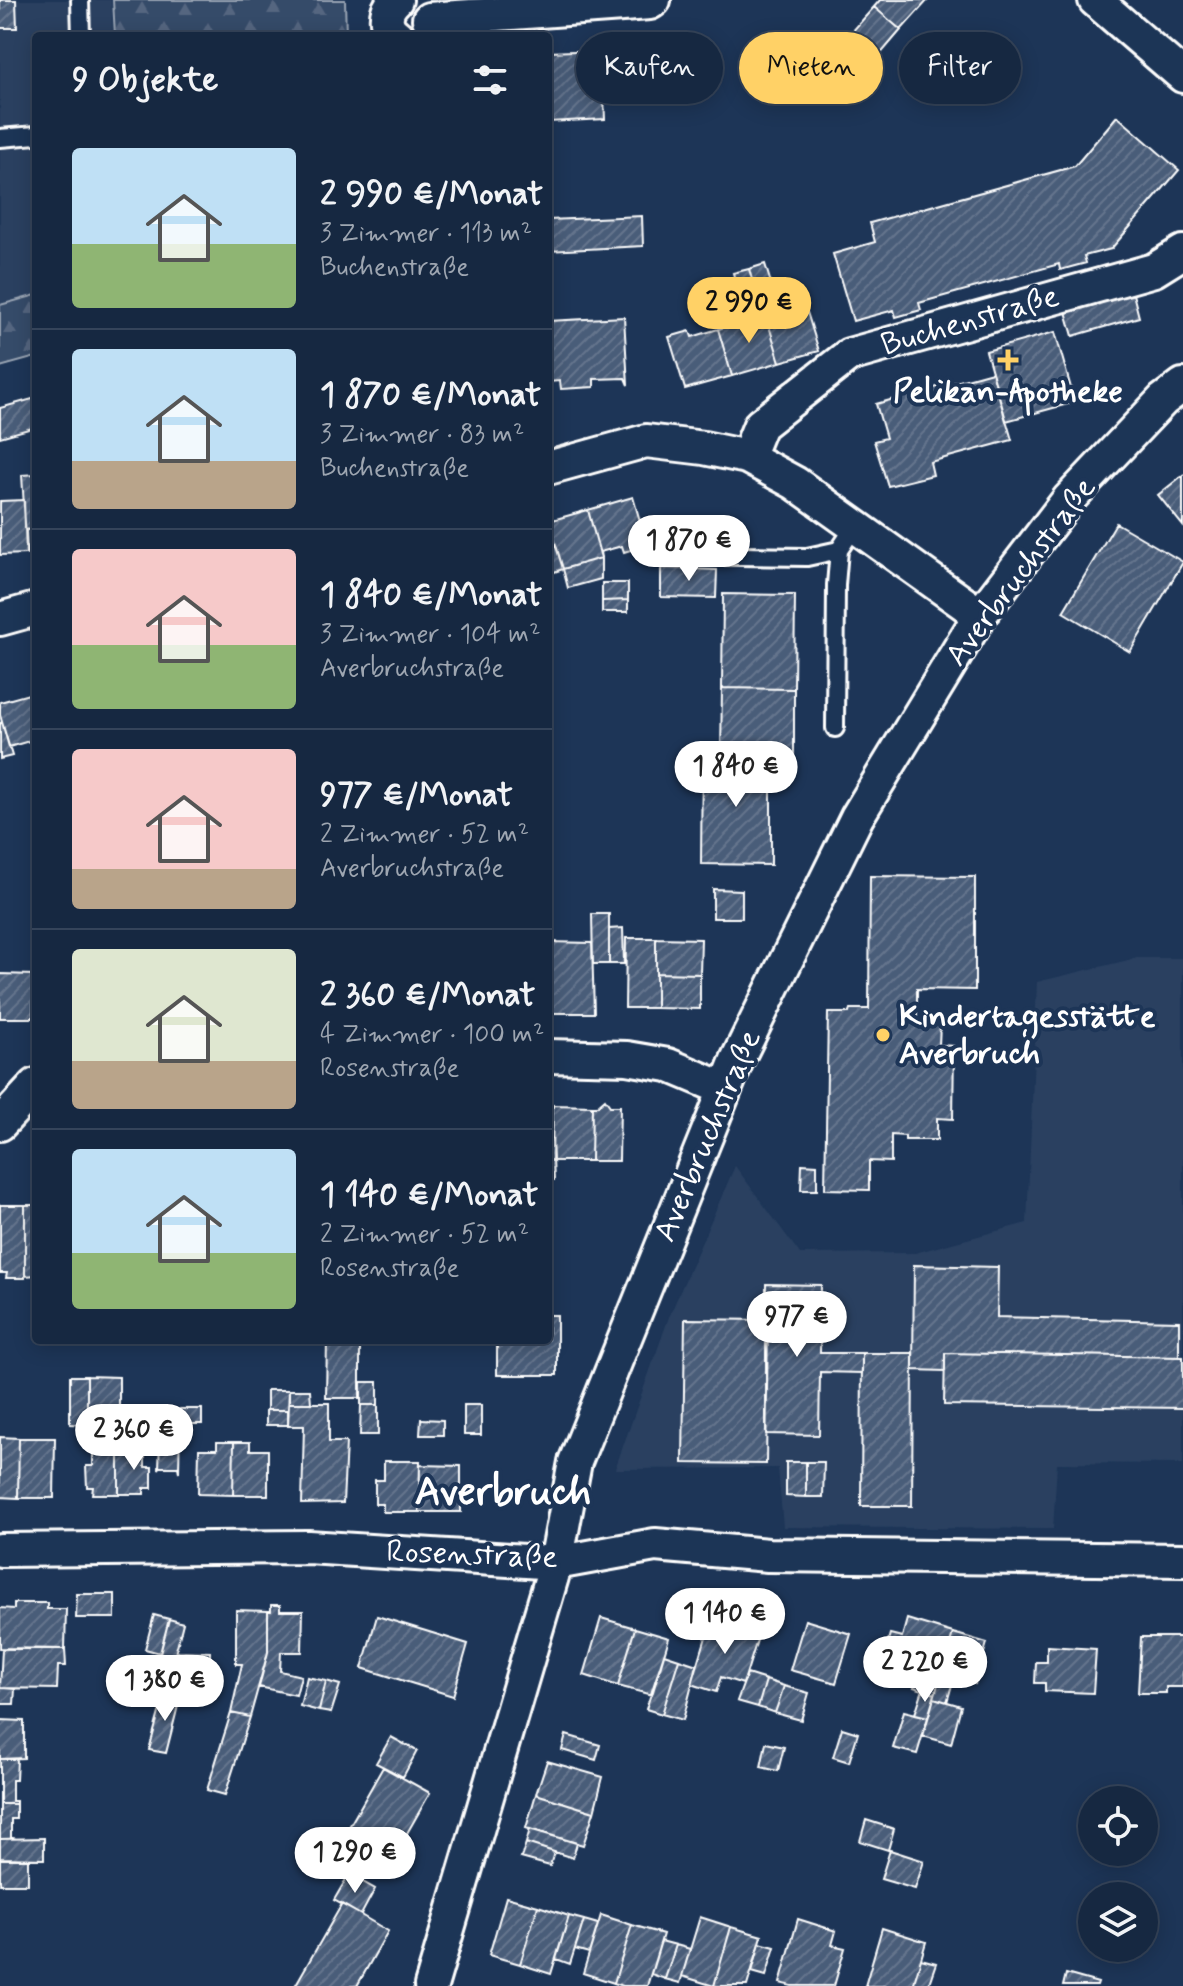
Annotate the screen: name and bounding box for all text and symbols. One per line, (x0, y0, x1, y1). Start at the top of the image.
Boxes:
chip: Kaufen (576, 32, 723, 104)
chip: Mieten (739, 32, 883, 104)
chip: Filter (899, 32, 1021, 104)
text: 9 Objekte (72, 58, 218, 103)
icon: filters (468, 58, 512, 102)
text: 2 990 €/Monat (320, 172, 543, 217)
icon: home (136, 180, 232, 276)
text: 3 Zimmer · 113 m² (320, 217, 532, 251)
text: Buchenstraße (320, 251, 469, 285)
street label: Buchenstraße (876, 276, 1064, 366)
pin: 2 990 € (675, 277, 823, 345)
text: 2 990 € (705, 286, 793, 320)
marker: Pelikan-Apotheke (999, 351, 1017, 369)
place label: Pelikan-Apotheke (893, 371, 1123, 416)
text: 1 870 €/Monat (320, 373, 541, 418)
icon: home (136, 381, 232, 477)
text: 3 Zimmer · 83 m² (320, 418, 524, 452)
text: Buchenstraße (320, 452, 469, 486)
street label: Averbruchstraße (936, 469, 1106, 675)
pin: 1 870 € (615, 515, 763, 583)
text: 1 870 € (646, 524, 732, 558)
text: 1 840 €/Monat (320, 573, 542, 618)
icon: home (136, 581, 232, 677)
text: 3 Zimmer · 104 m² (320, 618, 540, 652)
text: Averbruchstraße (320, 652, 504, 686)
pin: 1 840 € (662, 741, 810, 809)
text: 1 840 € (693, 750, 779, 784)
text: 977 €/Monat (320, 773, 513, 818)
icon: home (136, 781, 232, 877)
text: 2 Zimmer · 52 m² (320, 818, 529, 852)
text: Averbruchstraße (320, 852, 504, 886)
text: 2 360 €/Monat (320, 973, 535, 1018)
icon: home (136, 981, 232, 1077)
place label: Kindertagesstätte Averbruch (899, 996, 1156, 1075)
text: 4 Zimmer · 100 m² (320, 1018, 544, 1052)
street label: Averbruchstraße (644, 1024, 772, 1248)
marker: Kindertagesstätte Averbruch (874, 1026, 892, 1044)
text: Rosenstraße (320, 1052, 459, 1086)
text: 1 140 €/Monat (320, 1173, 538, 1218)
icon: home (136, 1181, 232, 1277)
text: 2 Zimmer · 52 m² (320, 1218, 529, 1252)
text: Rosenstraße (320, 1252, 459, 1286)
pin: 977 € (741, 1291, 853, 1359)
text: 977 € (765, 1300, 829, 1334)
pin: 2 360 € (60, 1404, 208, 1472)
text: 2 360 € (93, 1413, 175, 1447)
district label: Averbruch (415, 1467, 591, 1519)
street label: Rosenstraße (386, 1531, 558, 1579)
pin: 1 140 € (651, 1588, 799, 1656)
text: 1 140 € (683, 1597, 767, 1631)
pin: 2 220 € (851, 1636, 999, 1704)
text: 2 220 € (881, 1645, 969, 1679)
pin: 1 380 € (91, 1655, 239, 1723)
text: 1 380 € (124, 1664, 206, 1698)
map controls (1078, 1786, 1158, 1962)
button: locate (1078, 1786, 1158, 1866)
pin: 1 290 € (281, 1827, 429, 1895)
text: 1 290 € (313, 1836, 397, 1870)
button: layers (1078, 1882, 1158, 1962)

